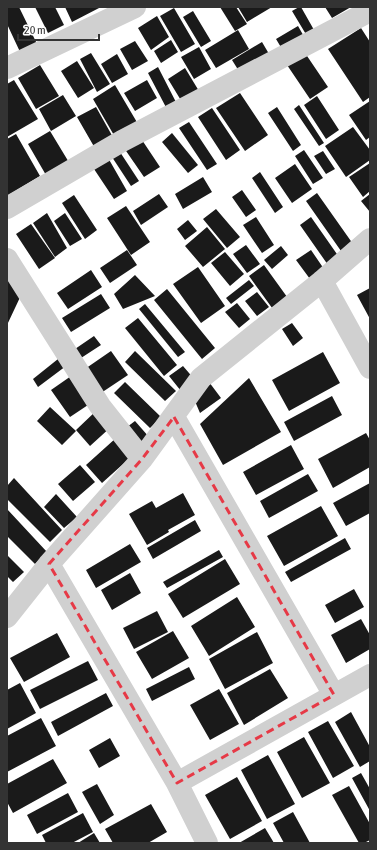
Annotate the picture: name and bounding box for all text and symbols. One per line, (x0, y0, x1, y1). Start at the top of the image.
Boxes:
scale bar (18, 16, 99, 42)
text: 20 m (24, 23, 46, 37)

